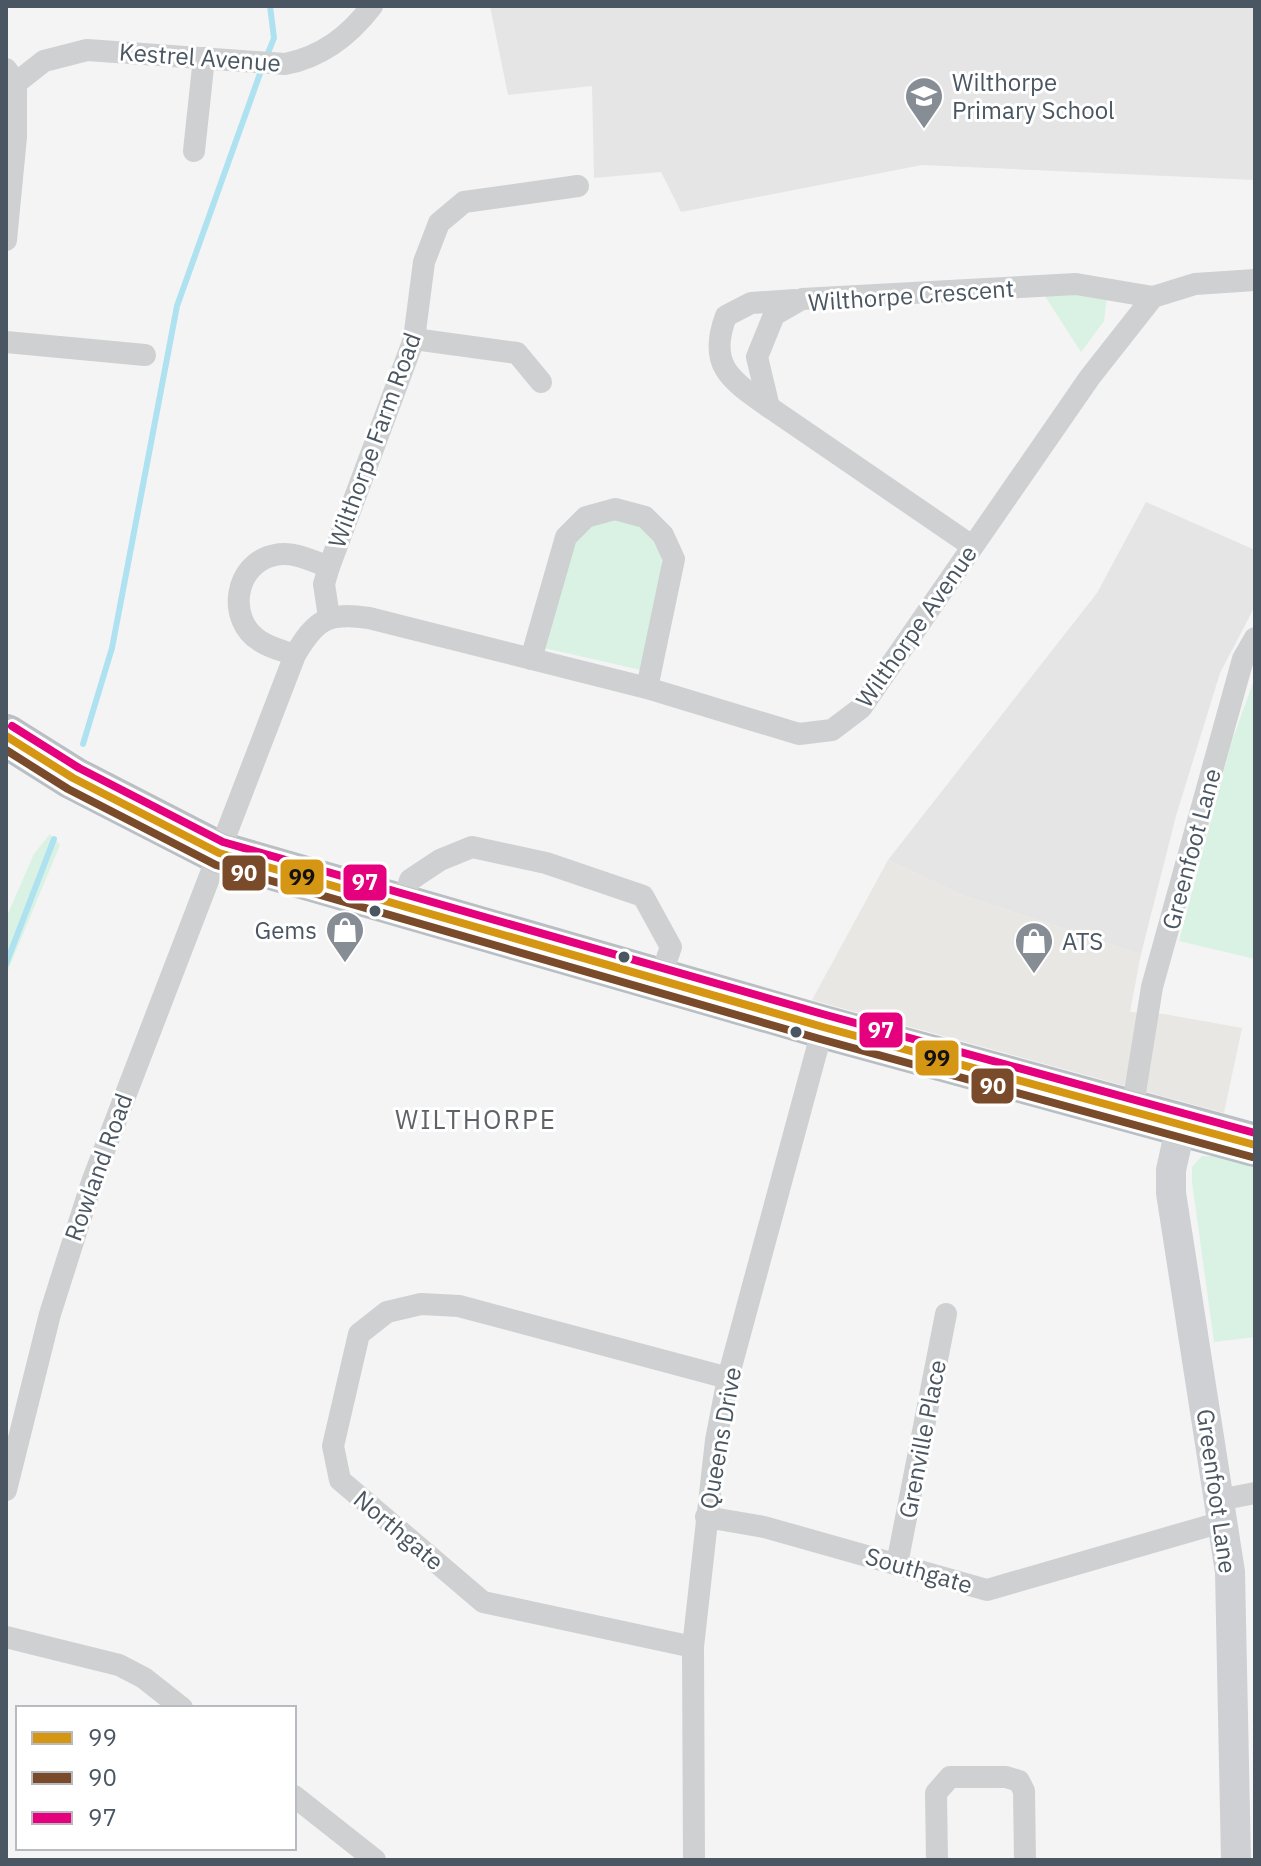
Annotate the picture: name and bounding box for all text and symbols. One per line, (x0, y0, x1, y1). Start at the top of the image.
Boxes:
street label: Kestrel Avenue (118, 35, 282, 79)
place label: Wilthorpe Primary School (952, 66, 1115, 126)
school or university icon: Wilthorpe Primary School (903, 75, 945, 130)
street label: Wilthorpe Crescent (807, 272, 1015, 318)
street label: Wilthorpe Farm Road (320, 328, 428, 552)
street label: Wilthorpe Avenue (848, 539, 984, 713)
street label: Greenfoot Lane (1154, 765, 1228, 933)
line badge: 90 (221, 854, 267, 892)
text: 90 (231, 858, 257, 887)
line badge: 99 (279, 858, 325, 896)
text: 99 (289, 862, 315, 891)
line badge: 97 (342, 863, 388, 902)
text: 97 (352, 867, 378, 896)
unlabelled marker (367, 903, 383, 919)
shop icon: Gems (324, 909, 366, 964)
place label: Gems (255, 914, 317, 946)
shop icon: ATS (1013, 920, 1055, 975)
place label: ATS (1062, 925, 1103, 957)
unlabelled marker (616, 949, 632, 965)
line badge: 97 (858, 1011, 904, 1049)
text: 97 (868, 1015, 894, 1044)
unlabelled marker (788, 1024, 804, 1040)
line badge: 99 (914, 1039, 960, 1077)
text: 99 (924, 1043, 950, 1072)
line badge: 90 (970, 1067, 1015, 1105)
text: 90 (980, 1071, 1006, 1100)
street label: Rowland Road (57, 1089, 139, 1245)
district label: WILTHORPE (395, 1102, 557, 1136)
street label: Grenville Place (891, 1357, 953, 1521)
street label: Queens Drive (692, 1364, 748, 1512)
street label: Greenfoot Lane (1190, 1407, 1244, 1575)
street label: Northgate (347, 1483, 451, 1577)
street label: Southgate (862, 1539, 976, 1601)
legend (16, 1706, 296, 1850)
text: 99 (88, 1721, 117, 1753)
text: 90 (88, 1761, 117, 1793)
text: 97 (88, 1801, 117, 1833)

